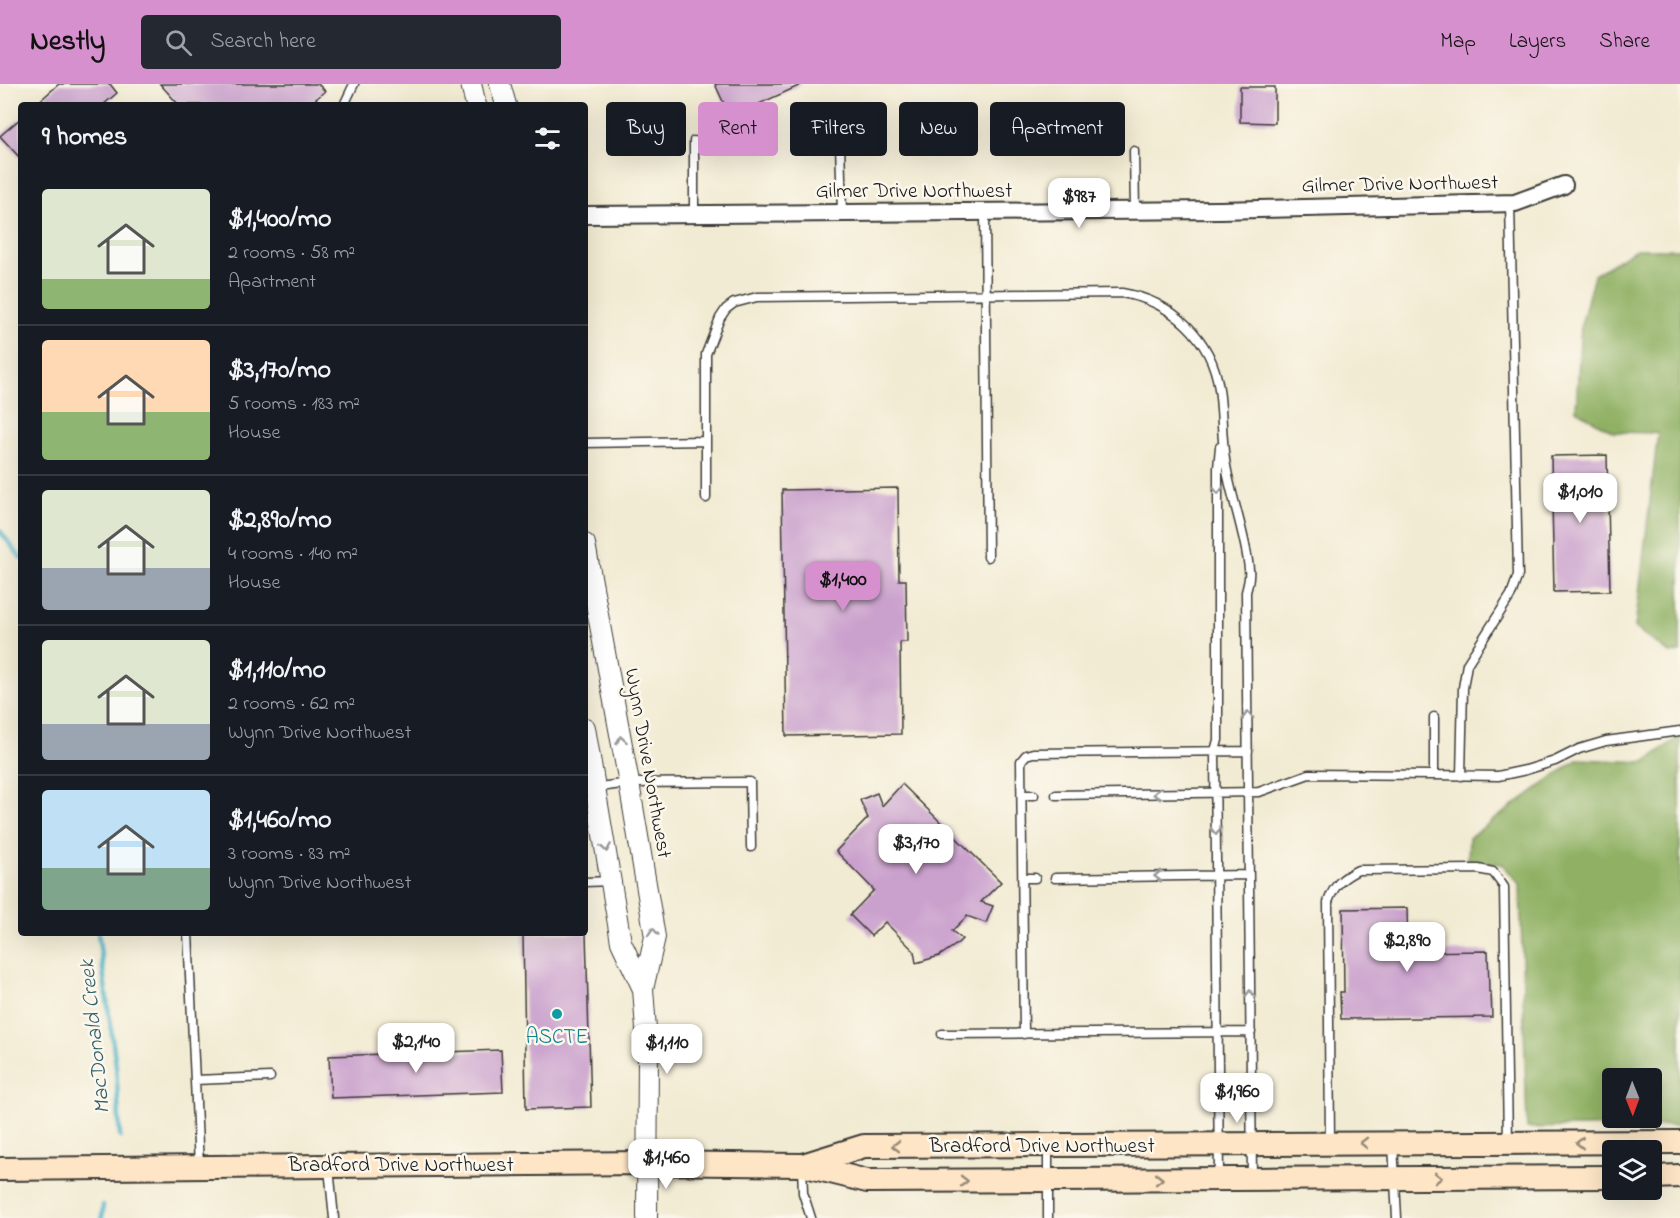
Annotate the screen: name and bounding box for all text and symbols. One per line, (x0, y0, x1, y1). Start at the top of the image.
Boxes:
search box (141, 15, 561, 69)
text: Nestly (30, 22, 105, 63)
icon: search (162, 26, 195, 59)
text: Search here (210, 26, 316, 58)
text: Map (1440, 27, 1476, 57)
text: Layers (1509, 27, 1566, 57)
text: Share (1599, 27, 1650, 57)
chip: Buy (606, 102, 686, 156)
chip: Rent (698, 102, 778, 156)
chip: Filters (790, 102, 887, 156)
chip: New (899, 102, 978, 156)
chip: Apartment (990, 102, 1125, 156)
text: 9 homes (42, 119, 127, 157)
icon: filters (531, 122, 564, 155)
street label: Gilmer Drive Northwest (1301, 168, 1499, 202)
street label: Gilmer Drive Northwest (816, 177, 1012, 207)
pin: $987 (1043, 178, 1115, 229)
text: $987 (1062, 183, 1096, 212)
text: $1,400/mo (228, 201, 331, 239)
icon: home (90, 213, 162, 285)
text: 2 rooms · 58 m² (228, 239, 355, 268)
text: Apartment (228, 268, 316, 297)
text: $3,170/mo (228, 352, 331, 390)
icon: home (90, 364, 162, 436)
text: 5 rooms · 183 m² (228, 390, 360, 419)
text: House (228, 419, 281, 448)
pin: $1,010 (1531, 473, 1629, 524)
text: $1,010 (1557, 478, 1603, 507)
one-way arrow (1212, 486, 1224, 495)
text: $2,890/mo (228, 502, 332, 540)
icon: home (90, 514, 162, 586)
text: 4 rooms · 140 m² (228, 540, 358, 569)
pin: $1,400 (794, 561, 892, 612)
text: $1,400 (819, 566, 867, 595)
text: House (228, 569, 281, 598)
text: $1,110/mo (228, 652, 326, 690)
icon: home (90, 664, 162, 736)
street label: Wynn Drive Northwest (614, 666, 679, 861)
text: 2 rooms · 62 m² (228, 690, 355, 719)
one-way arrow (1242, 711, 1254, 720)
text: Wynn Drive Northwest (228, 719, 411, 748)
one-way arrow (615, 735, 628, 745)
one-way arrow (1152, 787, 1161, 800)
text: $1,460/mo (228, 802, 332, 840)
icon: home (90, 814, 162, 886)
pin: $3,170 (867, 824, 965, 875)
one-way arrow (1210, 826, 1222, 835)
text: $3,170 (892, 829, 940, 858)
text: 3 rooms · 83 m² (228, 840, 350, 869)
one-way arrow (599, 843, 612, 853)
text: Wynn Drive Northwest (228, 869, 411, 898)
one-way arrow (1153, 870, 1162, 882)
pin: $2,890 (1358, 922, 1456, 973)
one-way arrow (646, 927, 659, 936)
text: $2,890 (1383, 927, 1431, 956)
water label: MacDonald Creek (72, 957, 120, 1115)
one-way arrow (1244, 990, 1256, 999)
marker: ASCTE (550, 1007, 564, 1021)
pin: $2,140 (367, 1023, 465, 1074)
place label: ASCTE (526, 1023, 588, 1053)
pin: $1,110 (618, 1024, 716, 1075)
text: $2,140 (392, 1028, 440, 1057)
text: $1,110 (645, 1029, 689, 1058)
north arrow (1602, 1068, 1662, 1128)
map controls (1602, 1068, 1662, 1200)
pin: $1,960 (1188, 1073, 1286, 1124)
text: $1,960 (1214, 1078, 1260, 1107)
street label: Bradford Drive Northwest (928, 1132, 1155, 1162)
one-way arrow (1359, 1137, 1368, 1149)
one-way arrow (1575, 1137, 1584, 1149)
pin: $1,460 (617, 1139, 715, 1190)
one-way arrow (891, 1140, 900, 1152)
button: layers (1602, 1140, 1662, 1200)
text: $1,460 (642, 1144, 690, 1173)
street label: Bradford Drive Northwest (287, 1151, 514, 1181)
one-way arrow (1433, 1172, 1442, 1184)
one-way arrow (1154, 1173, 1163, 1186)
one-way arrow (959, 1175, 968, 1187)

